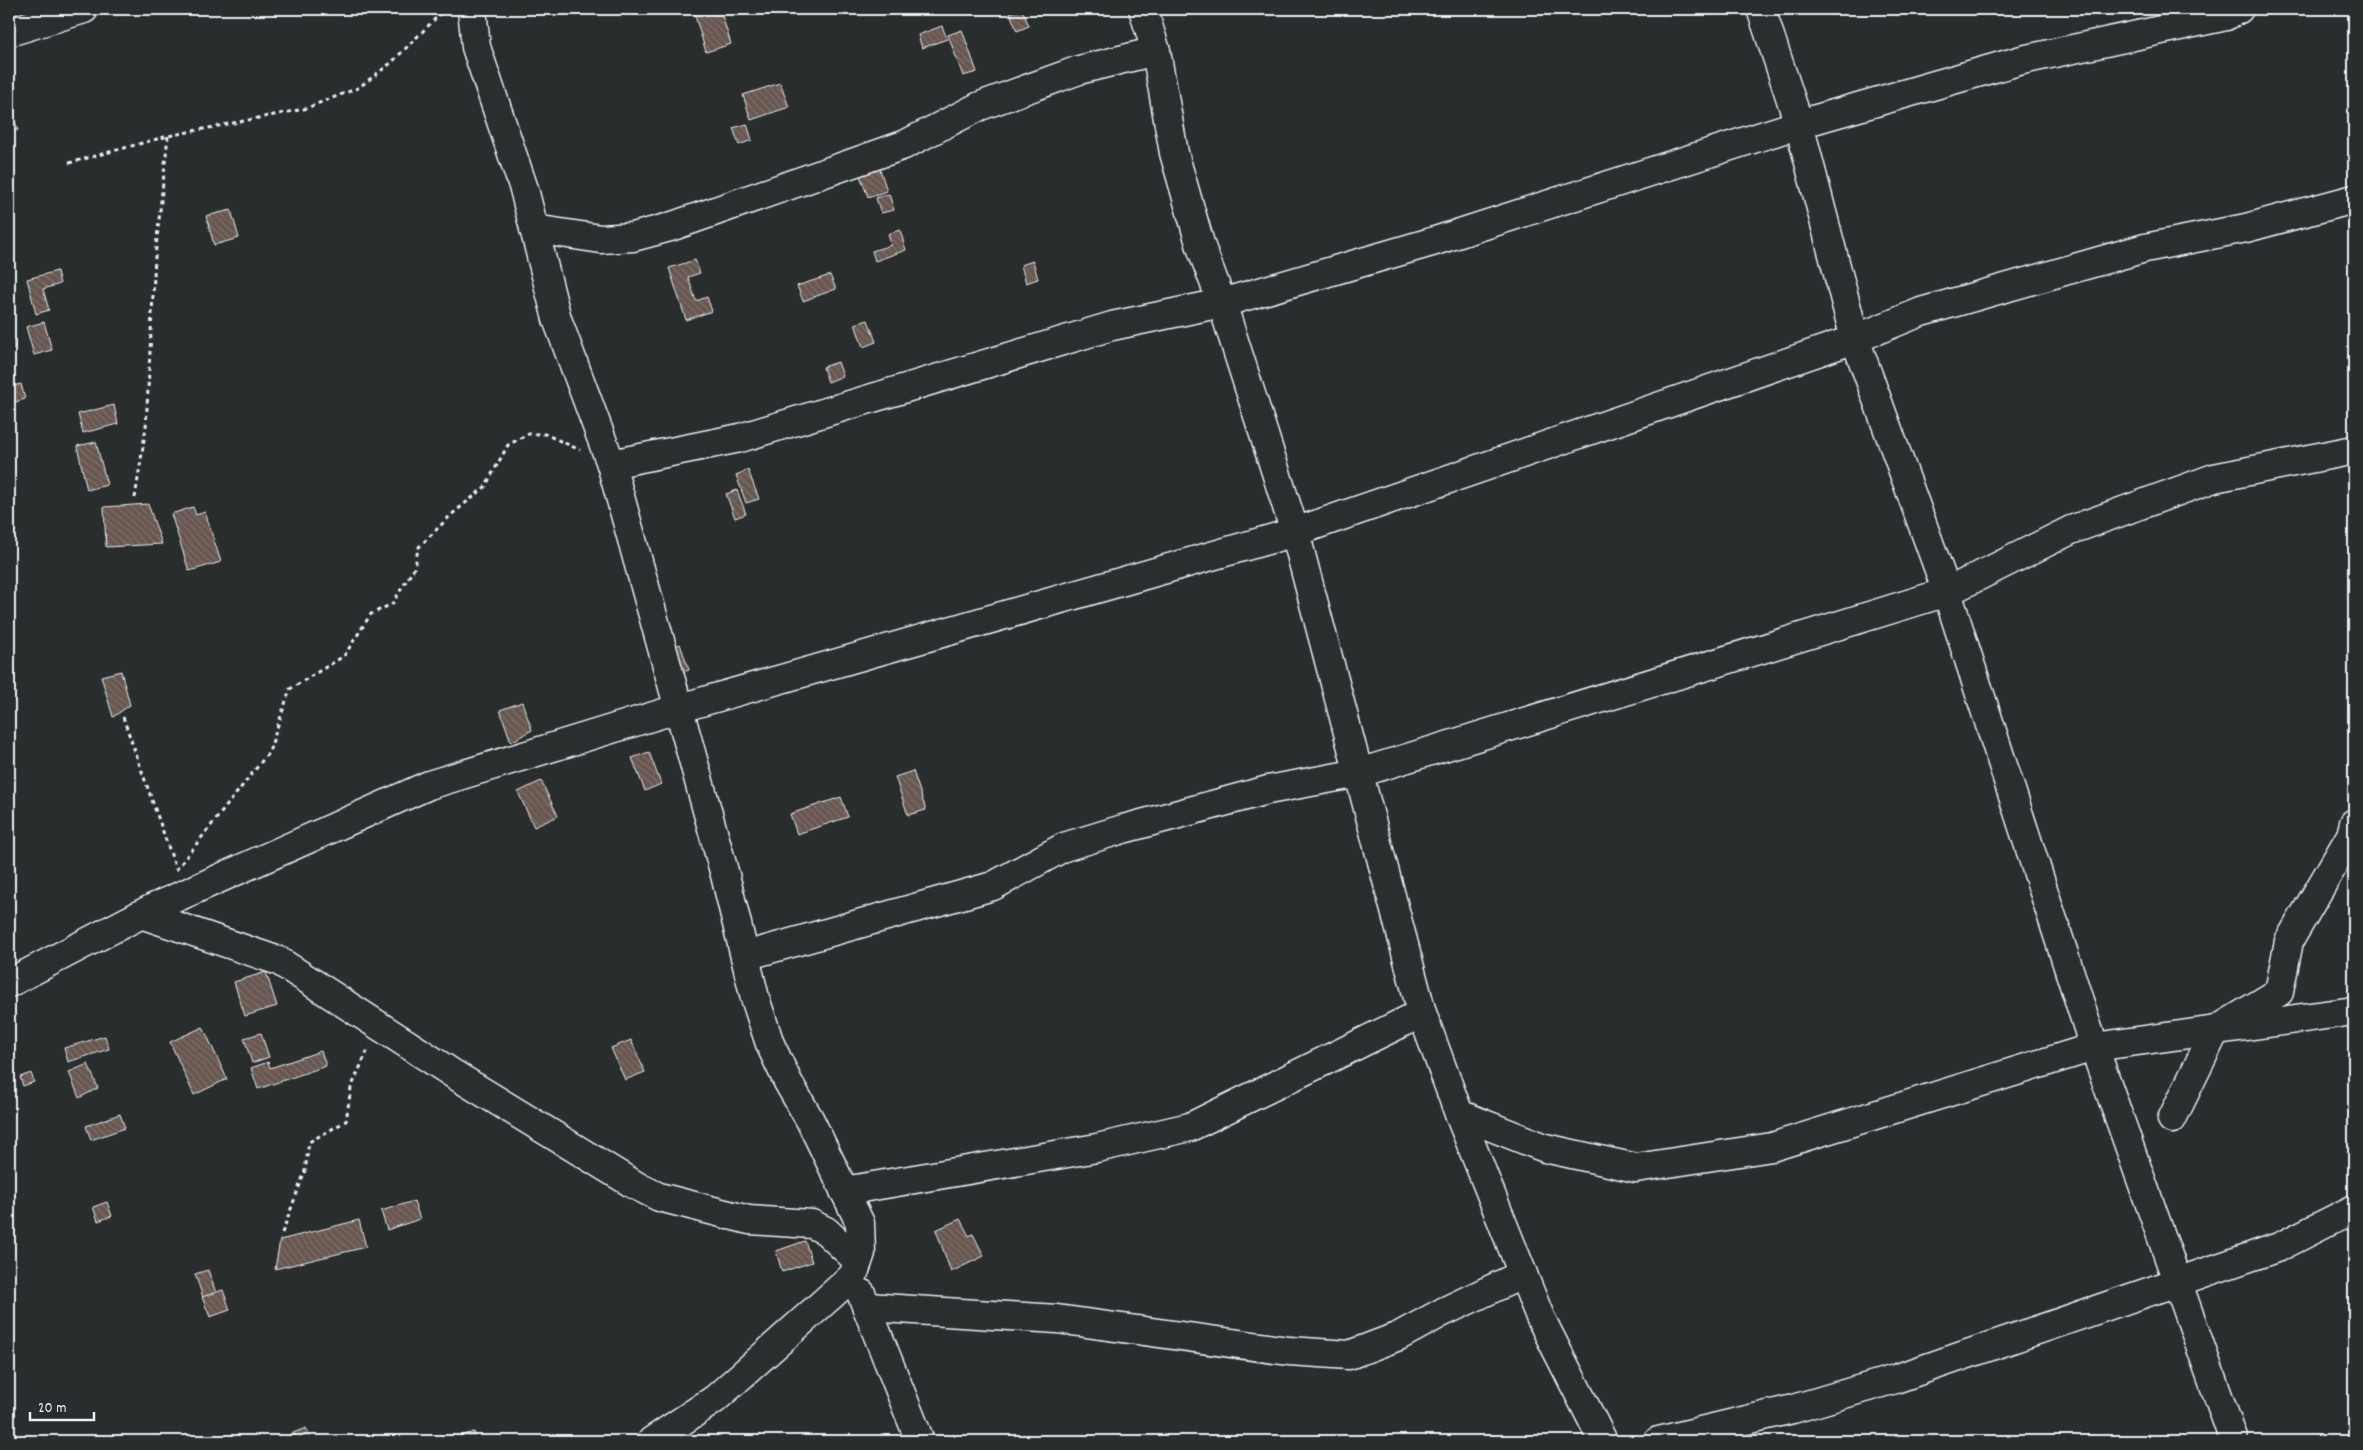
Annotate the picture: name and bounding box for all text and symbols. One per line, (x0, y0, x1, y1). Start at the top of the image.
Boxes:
scale bar (30, 1390, 94, 1422)
text: 20 m (38, 1398, 66, 1420)

